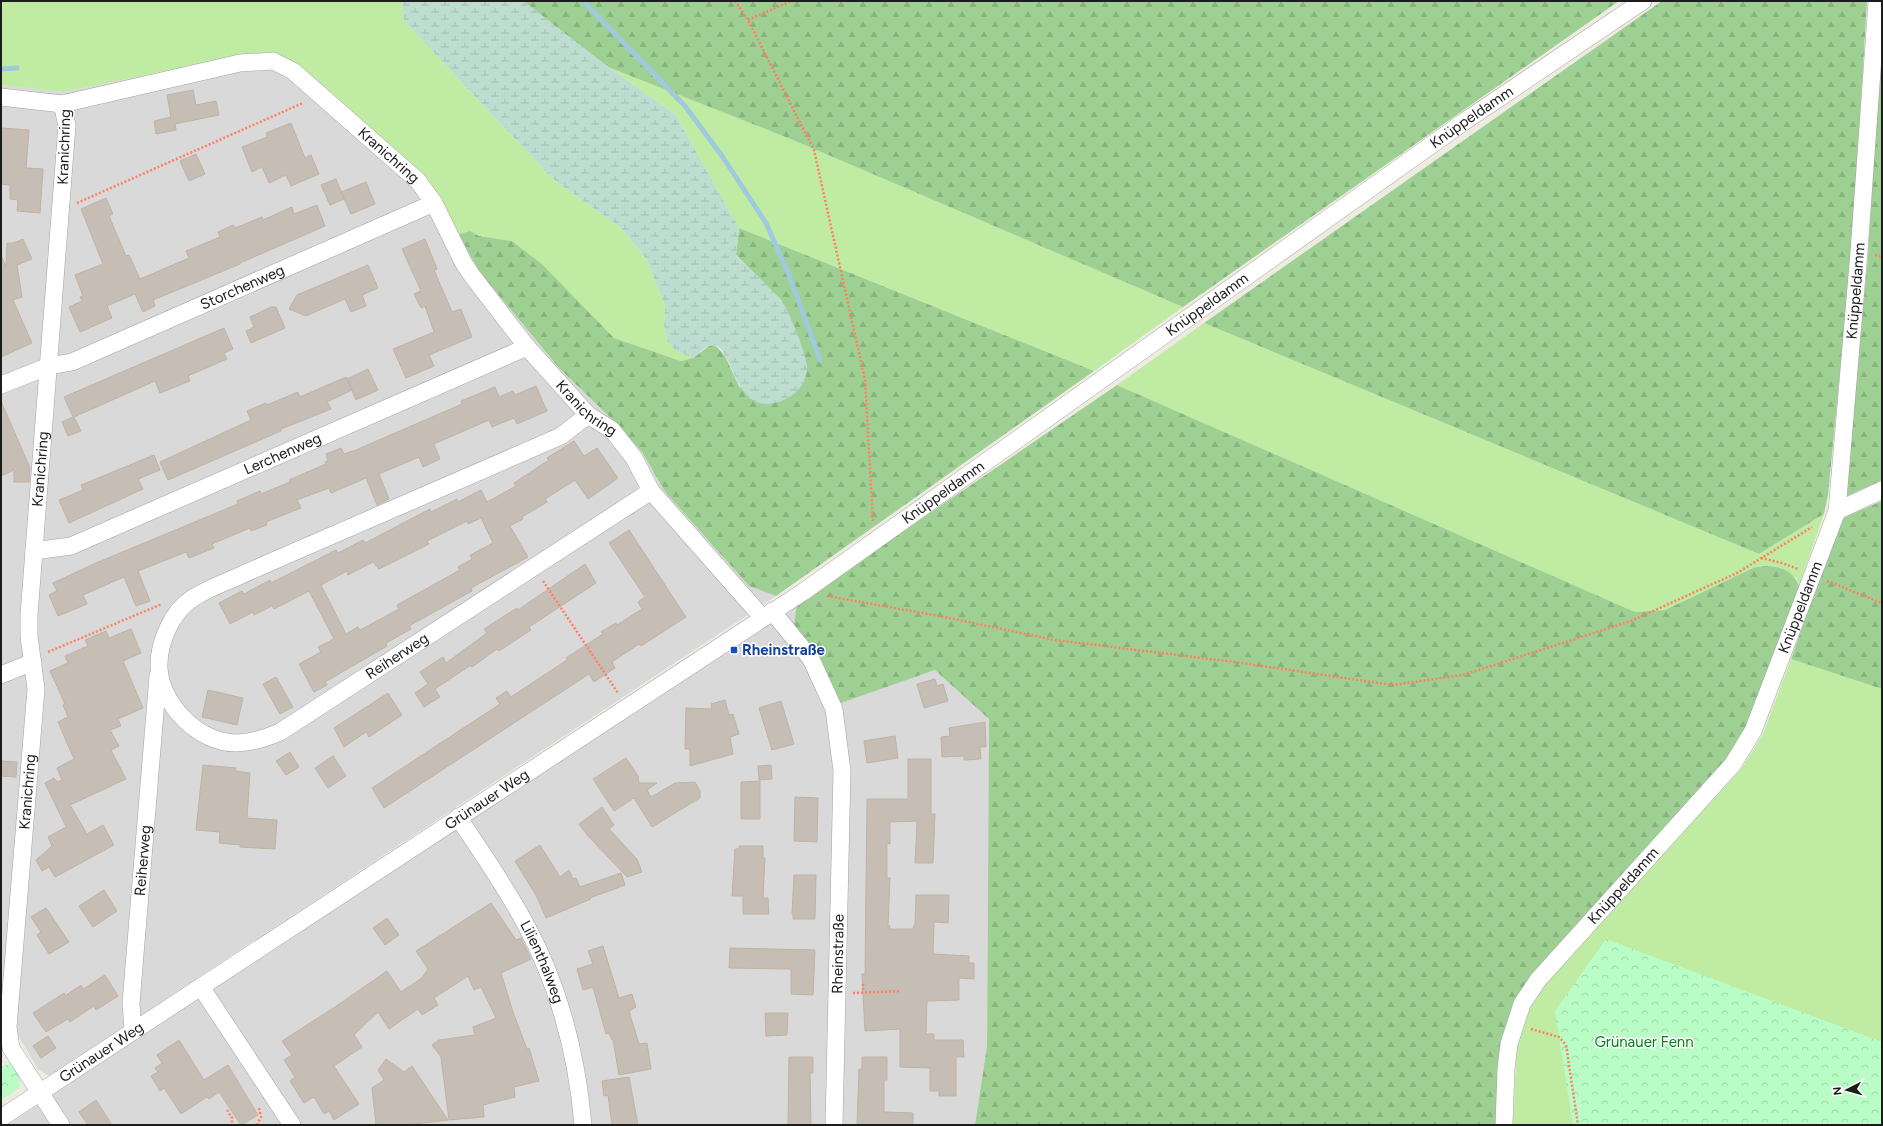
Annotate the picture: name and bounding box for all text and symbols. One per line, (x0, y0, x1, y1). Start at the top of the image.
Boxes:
street label: Knüppeldamm (1426, 82, 1516, 152)
street label: Kranichring (54, 109, 74, 185)
street label: Kranichring (354, 123, 423, 187)
street label: Knüppeldamm (1843, 242, 1869, 340)
street label: Storchenweg (197, 261, 287, 314)
street label: Knüppeldamm (1162, 269, 1252, 340)
street label: Kranichring (552, 376, 620, 440)
street label: Lerchenweg (241, 429, 324, 479)
street label: Kranichring (28, 431, 52, 508)
street label: Knüppeldamm (898, 457, 988, 528)
street label: Knüppeldamm (1774, 559, 1826, 656)
street label: Reiherweg (362, 629, 432, 683)
place label: Rheinstraße (742, 641, 825, 659)
marker: Rheinstraße (729, 645, 739, 655)
street label: Kranichring (15, 753, 40, 830)
street label: Grünauer Weg (441, 765, 532, 834)
street label: Reiherweg (131, 824, 155, 897)
street label: Knüppeldamm (1584, 844, 1662, 928)
street label: Rheinstraße (828, 914, 848, 994)
street label: Lilienthalweg (516, 917, 567, 1006)
street label: Grünauer Weg (56, 1018, 147, 1086)
park label: Grünauer Fenn (1594, 1033, 1694, 1051)
north arrow (1827, 1070, 1867, 1110)
text: N (1831, 1086, 1844, 1096)

